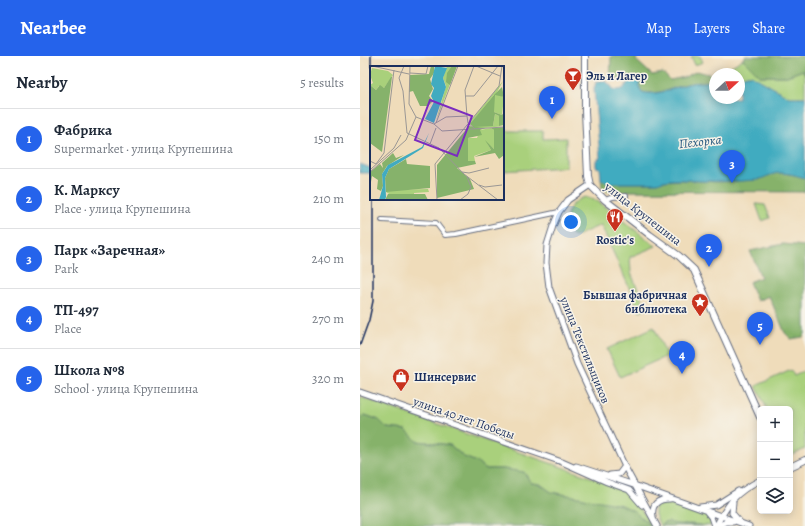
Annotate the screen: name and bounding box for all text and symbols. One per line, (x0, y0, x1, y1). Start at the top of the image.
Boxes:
text: Nearbee (20, 15, 86, 41)
text: Map (646, 19, 672, 38)
text: Layers (694, 19, 730, 38)
text: Share (752, 19, 785, 38)
inset map (370, 66, 504, 200)
bar icon: Эль и Лагер (563, 66, 583, 91)
place label: Эль и Лагер (586, 68, 648, 84)
north arrow (709, 68, 745, 104)
text: Nearby (16, 71, 67, 94)
text: 5 results (300, 74, 344, 91)
pin: 1 (539, 86, 565, 119)
text: Фабрика (54, 120, 112, 140)
text: 1 (27, 130, 31, 147)
text: 150 m (314, 130, 344, 147)
water label: Пехорка (678, 131, 722, 152)
text: Supermarket · улица Крупешина (54, 140, 233, 157)
pin: 3 (719, 150, 745, 183)
street label: улица Крупешина (600, 178, 685, 249)
text: К. Марксу (54, 180, 120, 200)
text: 2 (26, 190, 32, 207)
text: 210 m (313, 190, 344, 207)
text: Place · улица Крупешина (54, 200, 191, 217)
restaurant icon: Rostic's (605, 207, 625, 232)
your location (561, 212, 581, 232)
place label: Rostic's (596, 232, 634, 248)
pin: 2 (696, 234, 722, 267)
text: Парк «Заречная» (54, 240, 165, 260)
text: 3 (26, 250, 32, 267)
text: 240 m (312, 250, 344, 267)
text: Park (54, 260, 78, 277)
place label: Бывшая фабричная библиотека (583, 287, 687, 317)
place icon: Бывшая фабричная библиотека (690, 292, 710, 317)
street label: улица Текстильщиков (556, 293, 614, 406)
text: ТП-497 (54, 300, 99, 320)
text: 4 (26, 310, 32, 327)
text: 270 m (312, 310, 344, 327)
pin: 5 (747, 312, 773, 345)
text: Place (54, 320, 82, 337)
pin: 4 (669, 341, 695, 374)
text: Школа №8 (54, 360, 125, 380)
shop icon: Шинсервис (391, 367, 411, 392)
place label: Шинсервис (414, 369, 476, 385)
text: 5 (26, 370, 32, 387)
text: 320 m (312, 370, 344, 387)
text: School · улица Крупешина (54, 380, 198, 397)
street label: улица 40 лет Победы (410, 393, 517, 443)
map controls (757, 406, 793, 514)
button: + (757, 406, 793, 442)
button: − (757, 442, 793, 478)
button: layers (757, 478, 793, 514)

